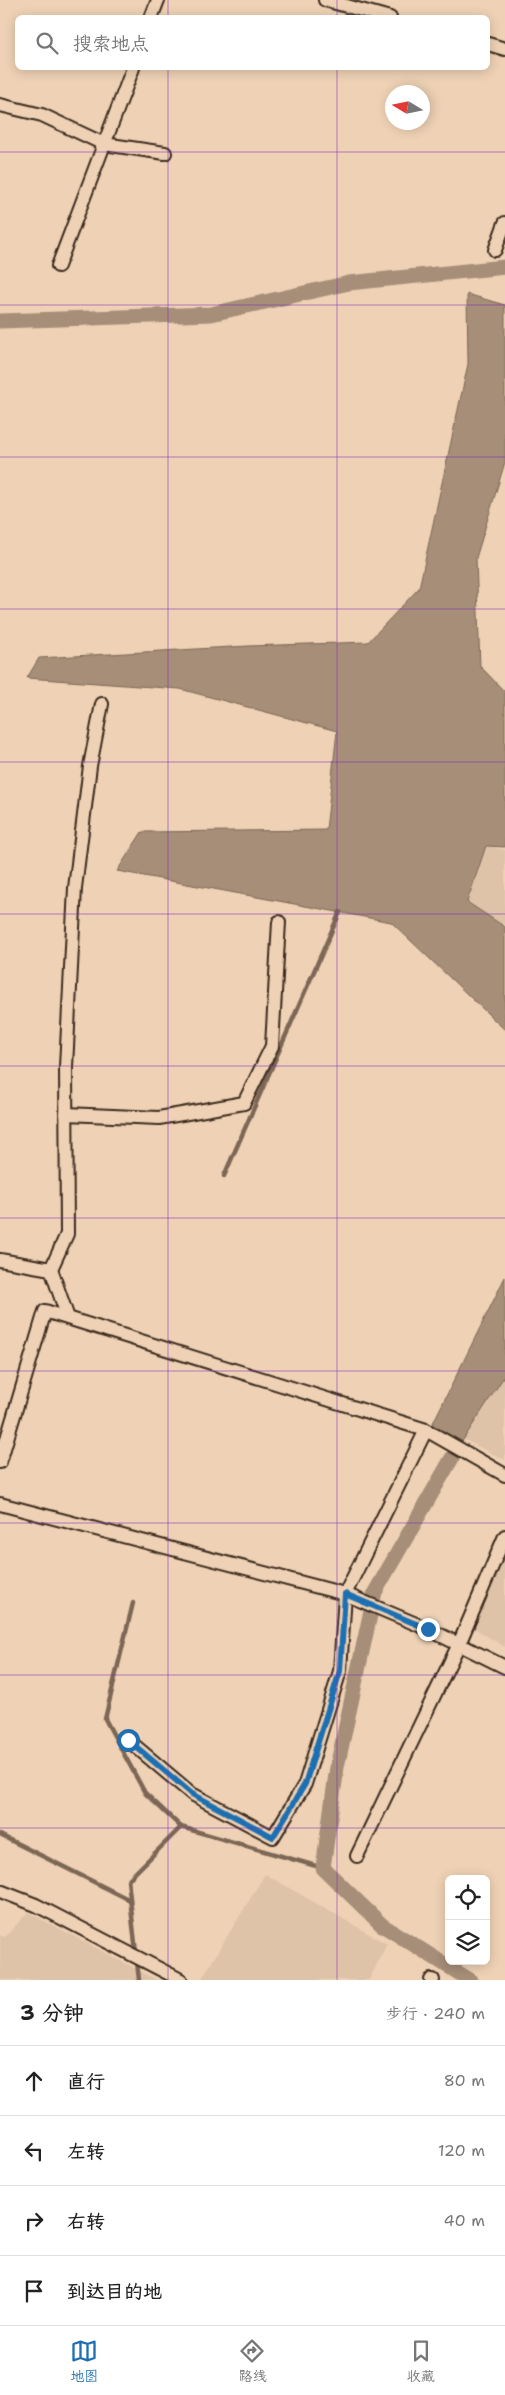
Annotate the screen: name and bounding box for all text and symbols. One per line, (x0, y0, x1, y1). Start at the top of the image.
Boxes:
search box (15, 15, 490, 70)
icon: search (33, 29, 61, 57)
text: 搜索地点 (73, 31, 149, 56)
north arrow (385, 85, 430, 130)
route end (417, 1618, 440, 1641)
route start (117, 1729, 140, 1752)
map controls (445, 1875, 490, 1965)
button: locate (445, 1875, 490, 1920)
button: layers (445, 1920, 490, 1965)
text: 3 分钟 (20, 1999, 84, 2027)
text: 步行 · 240 m (386, 2003, 485, 2024)
icon: ahead (20, 2067, 48, 2095)
text: 直行 (67, 2069, 105, 2094)
text: 80 m (444, 2070, 485, 2091)
icon: left (20, 2137, 48, 2165)
text: 左转 (67, 2139, 105, 2164)
text: 120 m (438, 2140, 485, 2161)
icon: right (20, 2207, 48, 2235)
text: 右转 (67, 2209, 105, 2234)
text: 40 m (443, 2210, 485, 2231)
icon: arrive (20, 2277, 48, 2305)
text: 到达目的地 (67, 2279, 162, 2304)
tab: 地图 (70, 2337, 98, 2385)
tab: 路线 (238, 2337, 266, 2385)
tab: 收藏 (407, 2337, 435, 2385)

